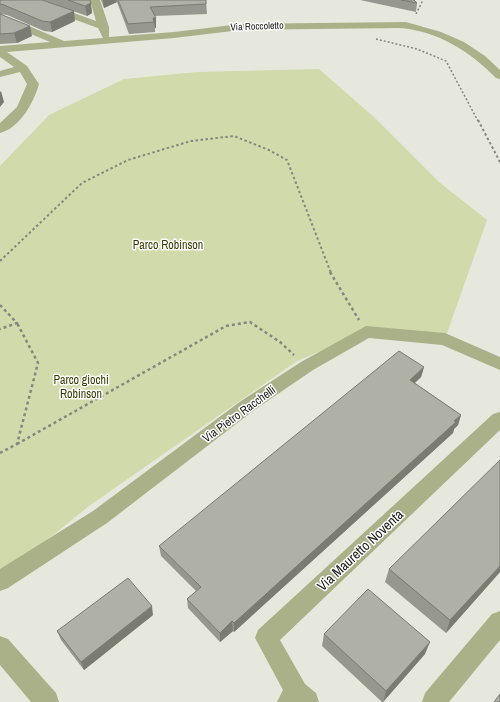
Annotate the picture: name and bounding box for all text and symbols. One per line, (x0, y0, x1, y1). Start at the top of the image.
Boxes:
street label: Via Roccoletto (230, 19, 284, 33)
park label: Parco Robinson (133, 237, 203, 253)
park label: Parco giochi Robinson (53, 372, 109, 402)
street label: Via Pietro Racchelli (199, 382, 279, 446)
street label: Via Mauretto Noventa (313, 505, 407, 595)

